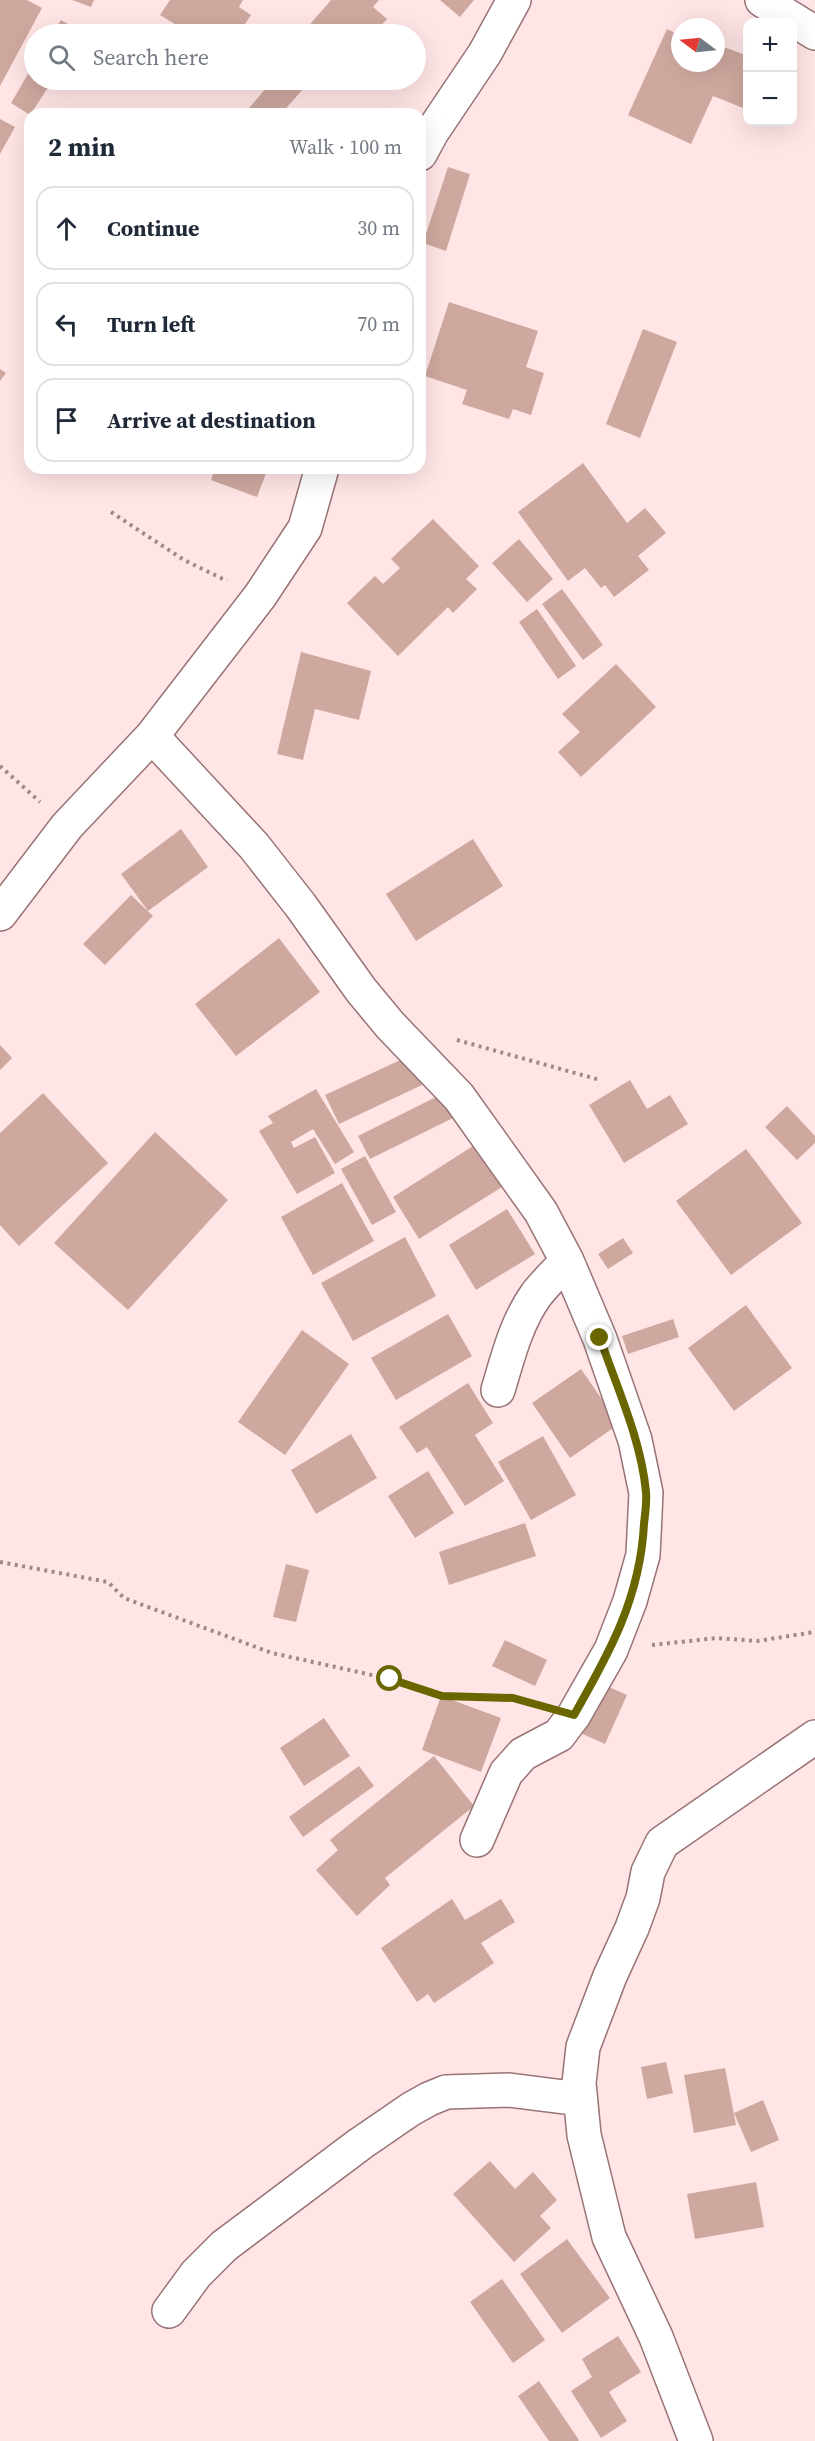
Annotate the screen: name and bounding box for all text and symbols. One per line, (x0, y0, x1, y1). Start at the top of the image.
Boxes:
north arrow (671, 18, 725, 72)
map controls (743, 18, 797, 126)
button: + (743, 18, 797, 72)
search box (24, 24, 426, 90)
icon: search (45, 41, 78, 74)
text: Search here (93, 42, 209, 72)
button: − (743, 72, 797, 126)
text: 2 min (48, 129, 115, 165)
text: Walk · 100 m (289, 133, 402, 161)
icon: ahead (50, 212, 83, 245)
text: Continue (107, 213, 200, 243)
text: 30 m (357, 214, 400, 242)
icon: left (50, 308, 83, 341)
text: Turn left (107, 309, 195, 339)
text: 70 m (357, 310, 400, 338)
icon: arrive (50, 404, 83, 437)
text: Arrive at destination (107, 405, 316, 435)
route end (586, 1324, 612, 1350)
route start (376, 1665, 402, 1691)

